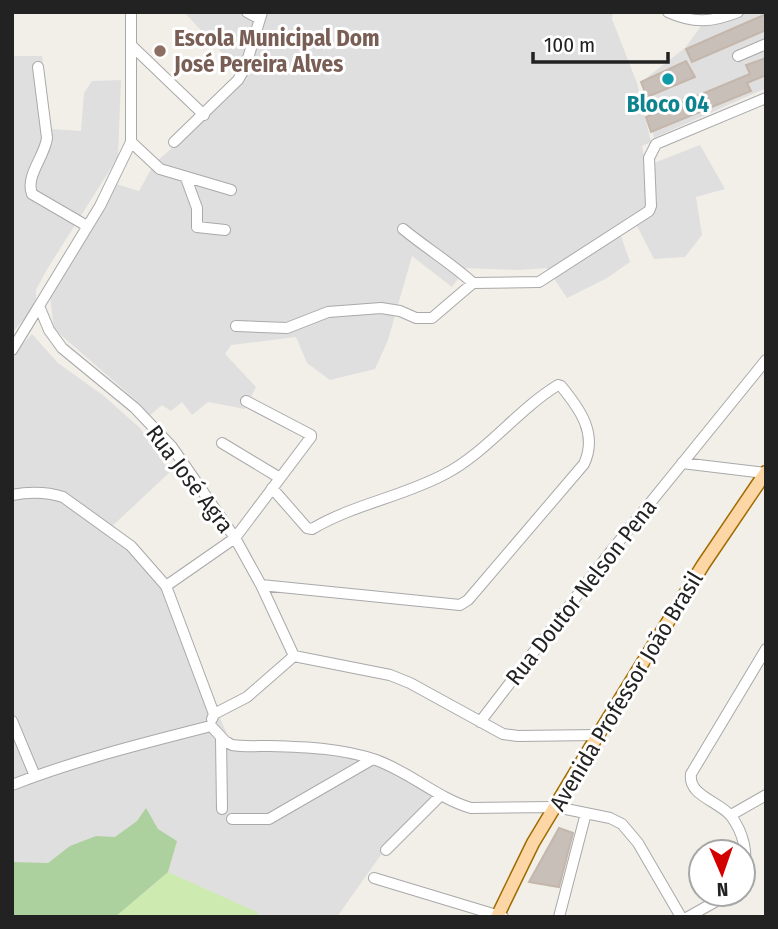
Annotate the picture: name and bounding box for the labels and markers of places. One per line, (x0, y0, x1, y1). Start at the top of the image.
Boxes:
place label: Escola Municipal Dom José Pereira Alves (173, 24, 380, 78)
marker: Escola Municipal Dom José Pereira Alves (152, 43, 168, 59)
marker: Bloco 04 (660, 71, 676, 87)
place label: Bloco 04 (627, 90, 709, 118)

